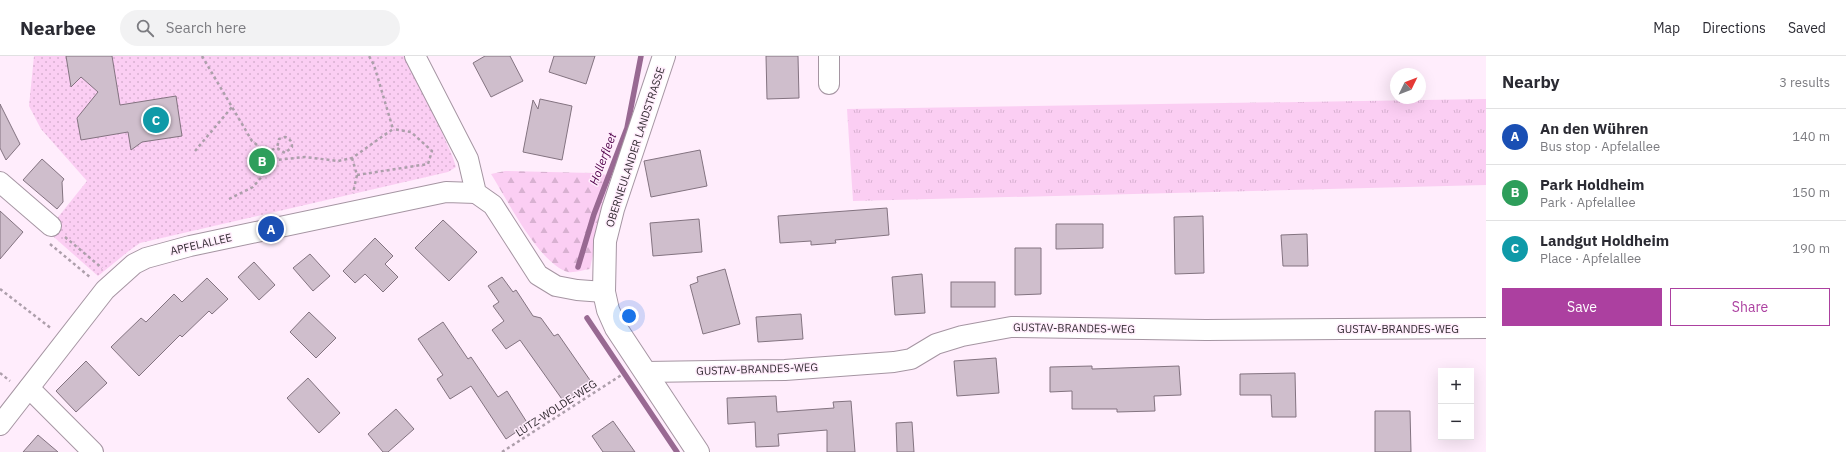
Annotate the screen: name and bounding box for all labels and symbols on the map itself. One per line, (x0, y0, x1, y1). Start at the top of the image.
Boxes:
street label: OBERNEULANDER LANDSTRASSE (602, 65, 668, 229)
north arrow (1390, 68, 1426, 104)
pin: C (143, 105, 169, 135)
water label: Hollerfleet (586, 130, 620, 187)
pin: B (249, 146, 275, 176)
pin: A (258, 214, 284, 244)
street label: APFELALLEE (169, 230, 233, 258)
your location (619, 306, 639, 326)
street label: GUSTAV-BRANDES-WEG (1013, 320, 1135, 336)
street label: GUSTAV-BRANDES-WEG (1337, 322, 1459, 336)
street label: GUSTAV-BRANDES-WEG (696, 360, 818, 378)
street label: LUTZ-WOLDE-WEG (513, 376, 599, 440)

